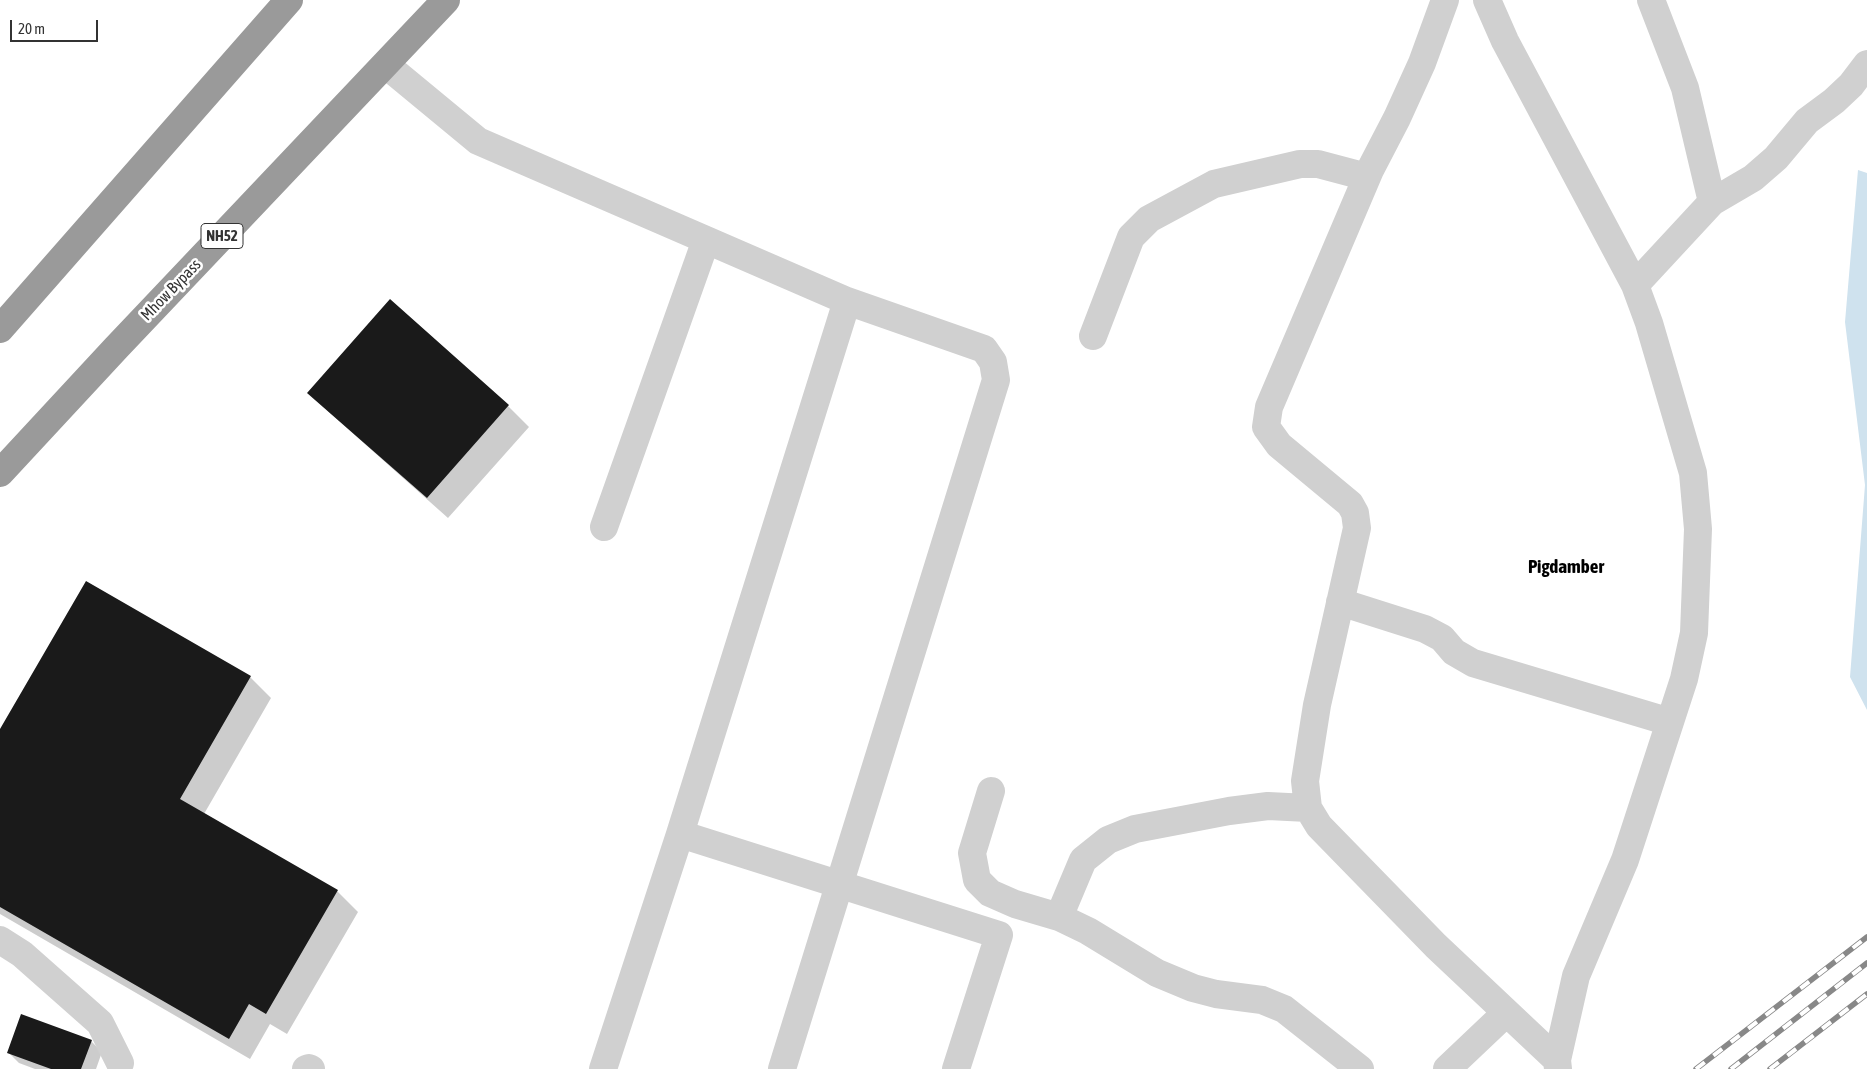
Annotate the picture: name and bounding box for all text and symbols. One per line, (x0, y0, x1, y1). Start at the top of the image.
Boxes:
scale bar (12, 10, 100, 42)
text: 20 m (18, 20, 45, 37)
road number: NH52 (201, 224, 243, 248)
street label: Mhow Bypass (137, 255, 205, 325)
district label: Pigdamber (1528, 556, 1604, 578)

